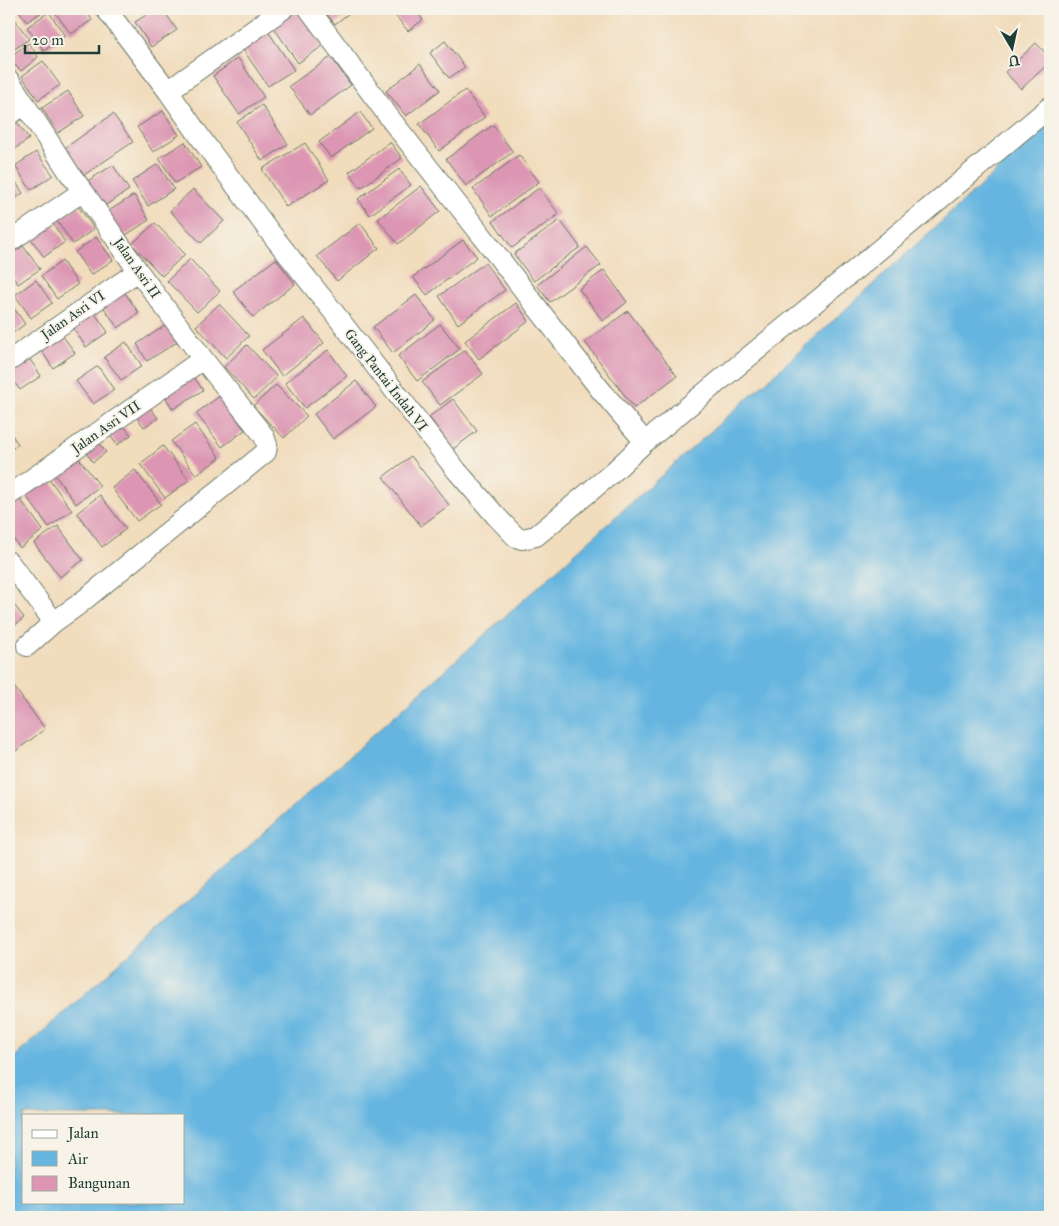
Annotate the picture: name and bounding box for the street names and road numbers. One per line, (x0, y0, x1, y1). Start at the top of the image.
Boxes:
street label: Jalan Asri II (108, 233, 164, 302)
street label: Jalan Asri VI (36, 287, 109, 345)
street label: Gang Pantai Indah VI (341, 325, 431, 435)
street label: Jalan Asri VII (67, 397, 144, 459)

